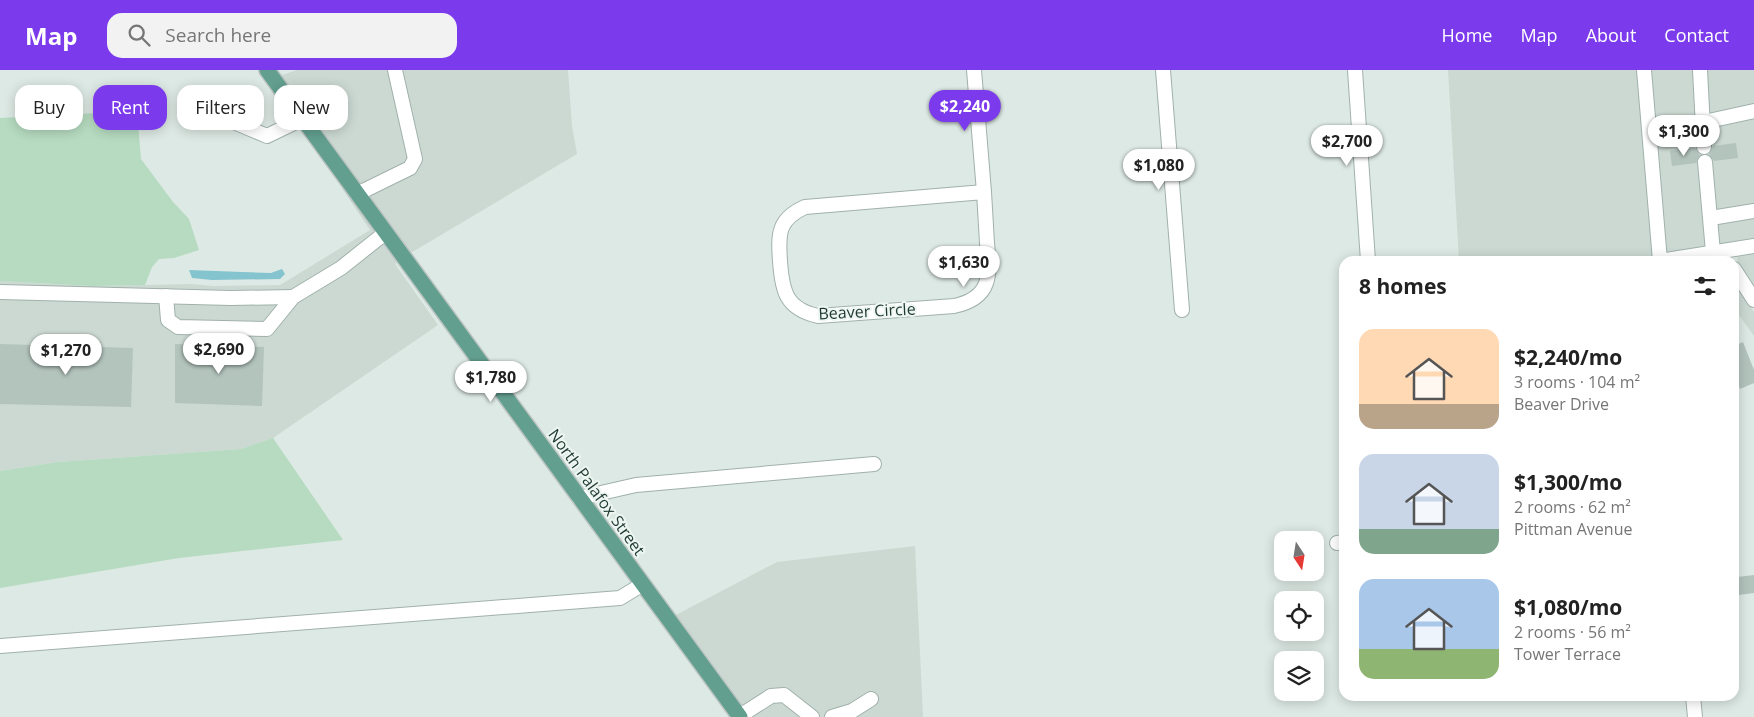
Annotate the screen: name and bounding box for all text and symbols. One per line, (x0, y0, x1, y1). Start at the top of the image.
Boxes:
search box (107, 13, 457, 58)
text: Map (25, 19, 77, 52)
icon: search (125, 21, 153, 49)
text: Search here (165, 22, 271, 48)
text: Home (1442, 23, 1492, 47)
text: Map (1520, 23, 1558, 47)
text: About (1586, 23, 1636, 47)
text: Contact (1664, 23, 1729, 47)
chip: Buy (15, 85, 83, 130)
chip: Rent (93, 85, 167, 130)
chip: Filters (177, 85, 264, 130)
chip: New (274, 85, 348, 130)
pin: $2,240 (924, 90, 1006, 132)
text: $2,240 (940, 95, 990, 117)
pin: $1,300 (1643, 114, 1725, 157)
text: $1,300 (1659, 120, 1709, 142)
pin: $2,700 (1306, 124, 1388, 167)
text: $2,700 (1322, 130, 1372, 152)
pin: $1,080 (1118, 148, 1200, 191)
text: $1,080 (1134, 154, 1184, 176)
pin: $1,630 (923, 246, 1005, 288)
text: $1,630 (939, 251, 989, 273)
text: 8 homes (1359, 272, 1447, 300)
icon: filters (1691, 272, 1719, 300)
street label: Beaver Circle (818, 297, 916, 325)
pin: $2,690 (178, 332, 260, 375)
pin: $1,270 (25, 334, 107, 376)
text: $2,690 (194, 338, 244, 360)
text: $1,270 (41, 339, 91, 361)
text: $2,240/mo (1514, 343, 1622, 371)
icon: home (1399, 349, 1459, 409)
pin: $1,780 (450, 360, 532, 403)
text: $1,780 (466, 366, 516, 388)
text: 3 rooms · 104 m² (1514, 371, 1640, 393)
text: Beaver Drive (1514, 393, 1609, 415)
street label: North Palafox Street (544, 424, 651, 560)
text: $1,300/mo (1514, 468, 1622, 496)
icon: home (1399, 474, 1459, 534)
text: 2 rooms · 62 m² (1514, 496, 1631, 518)
text: Pittman Avenue (1514, 518, 1632, 540)
north arrow (1274, 531, 1324, 581)
map controls (1274, 531, 1324, 701)
button: locate (1274, 591, 1324, 641)
text: $1,080/mo (1514, 593, 1622, 621)
icon: home (1399, 599, 1459, 659)
text: 2 rooms · 56 m² (1514, 621, 1631, 643)
text: Tower Terrace (1514, 643, 1621, 665)
button: layers (1274, 651, 1324, 701)

